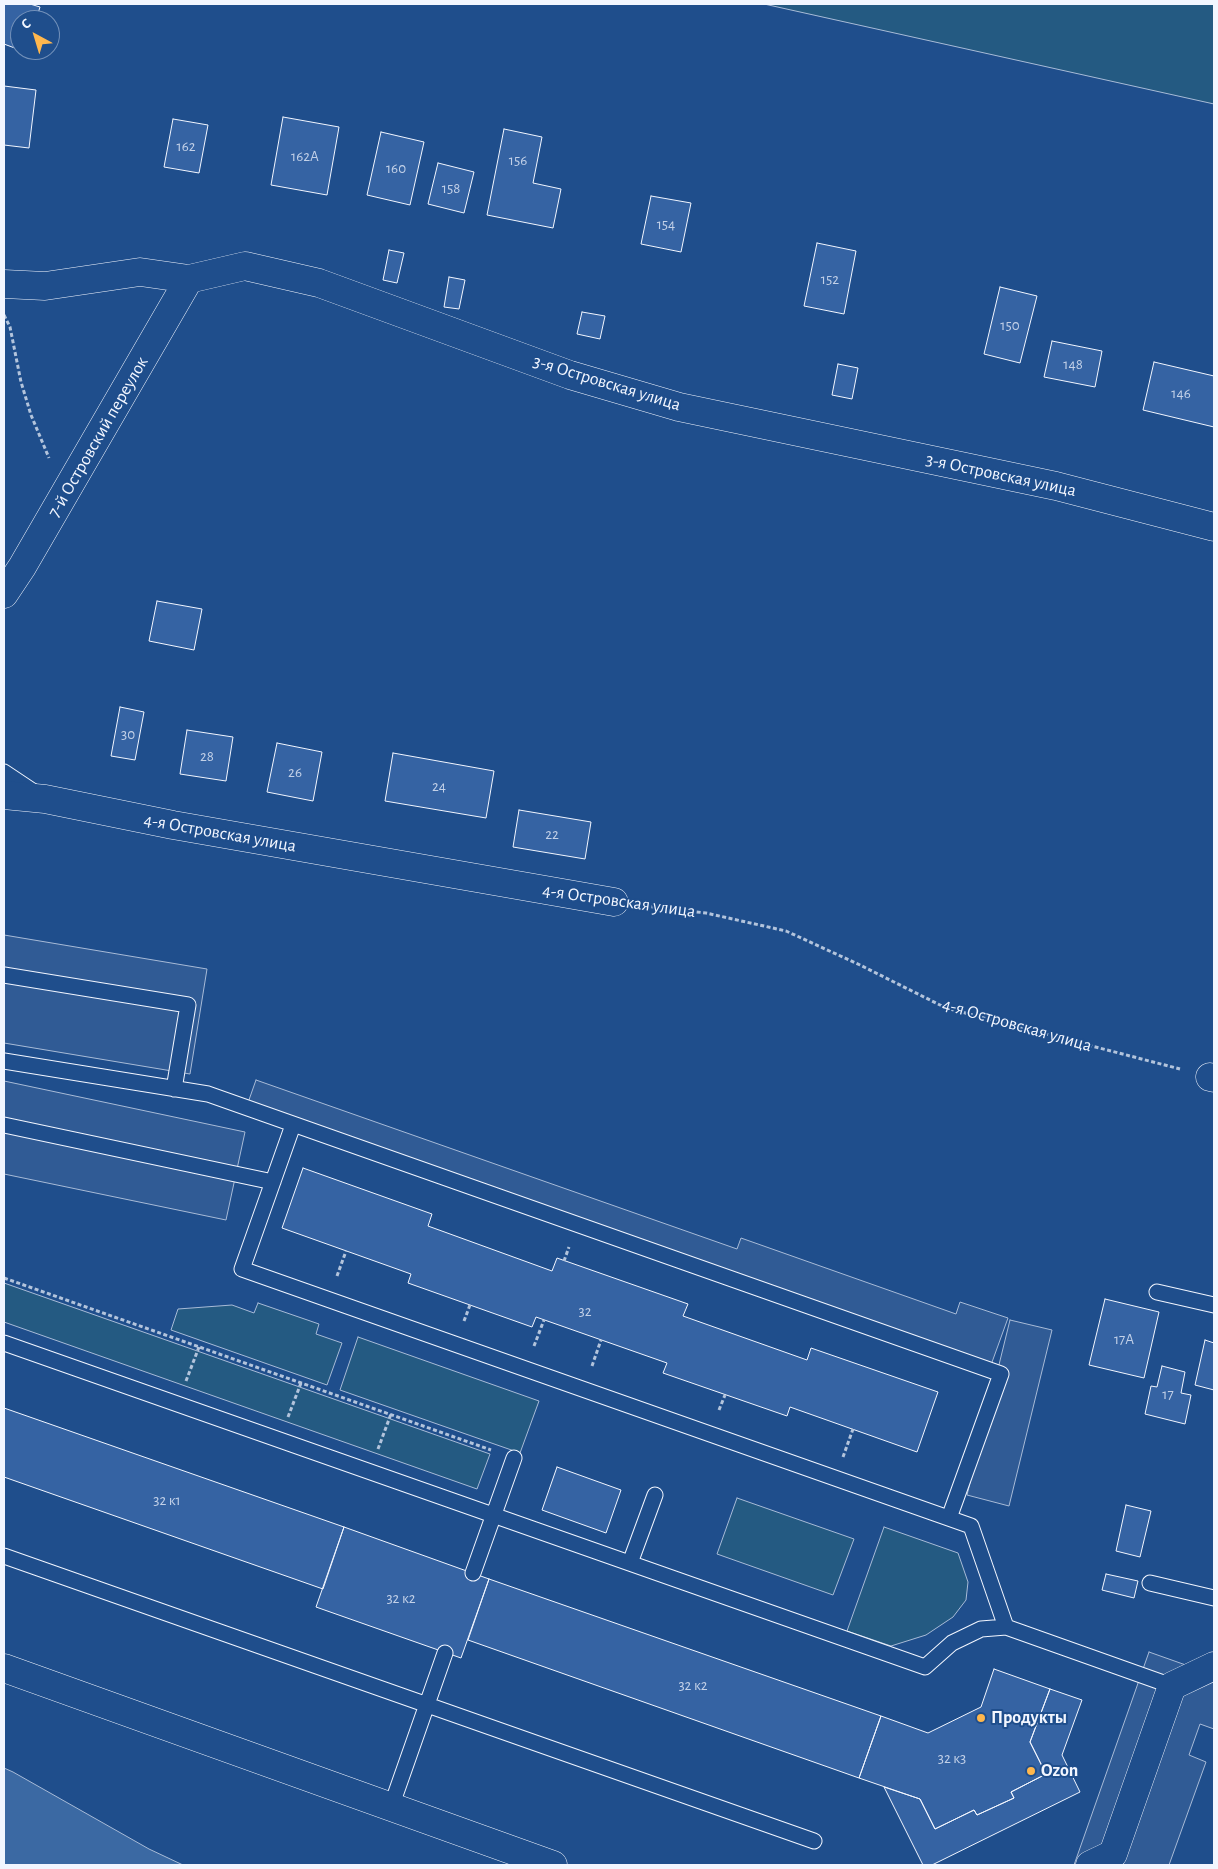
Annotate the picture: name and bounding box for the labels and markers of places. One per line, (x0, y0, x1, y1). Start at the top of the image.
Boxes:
place label: Продукты (991, 1707, 1067, 1729)
marker: Продукты (975, 1712, 987, 1724)
place label: Ozon (1041, 1760, 1078, 1782)
marker: Ozon (1025, 1765, 1037, 1777)

